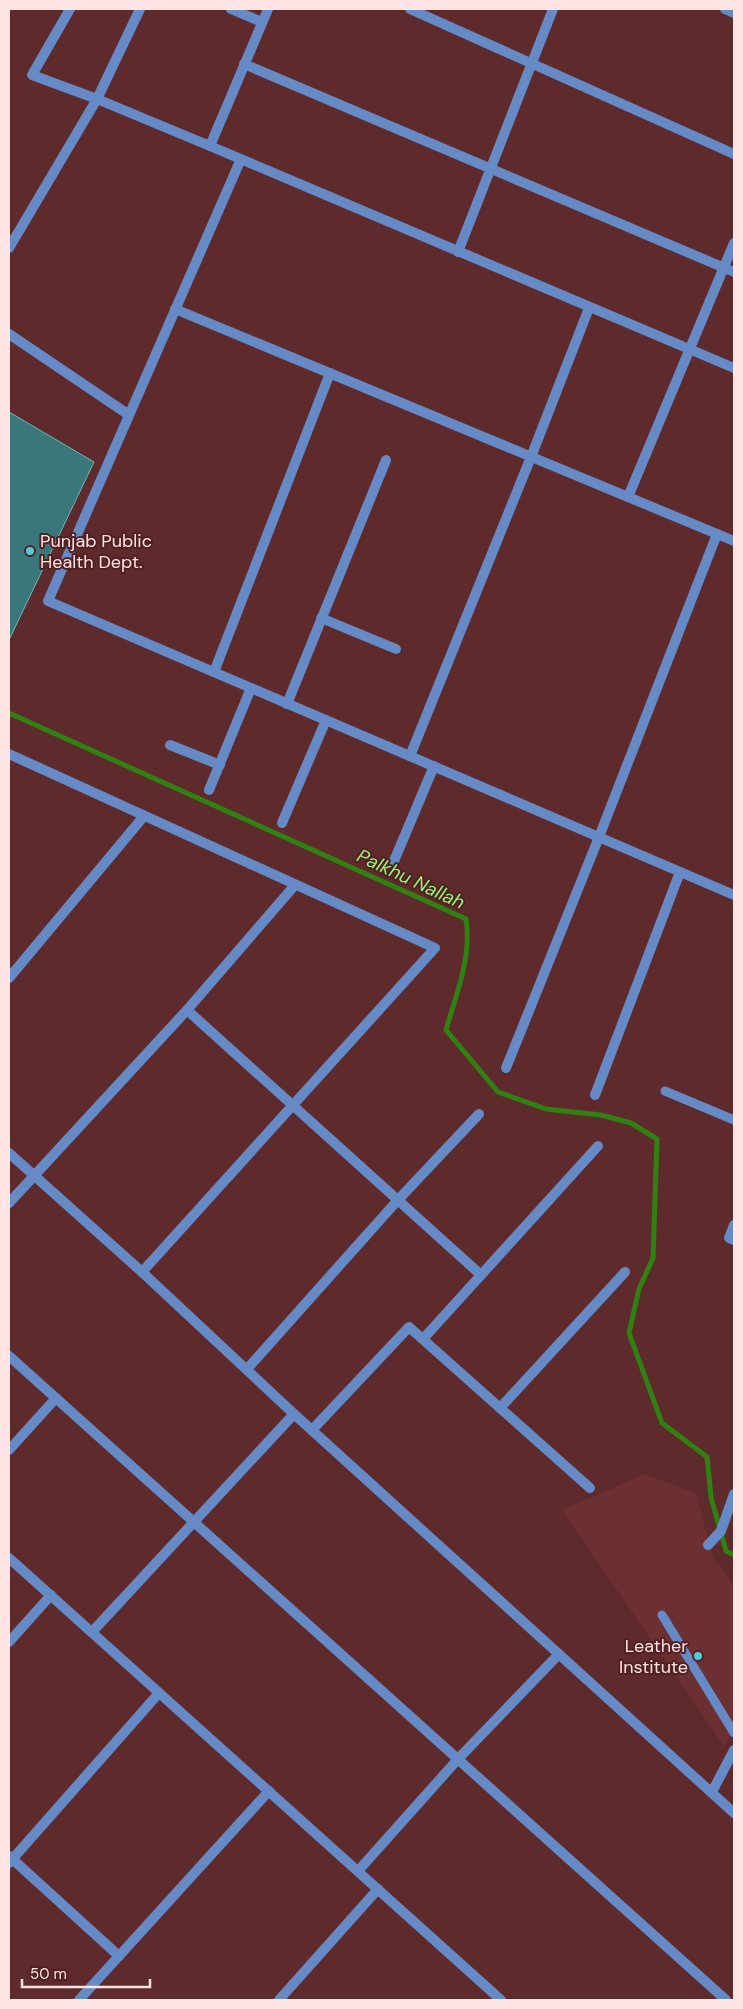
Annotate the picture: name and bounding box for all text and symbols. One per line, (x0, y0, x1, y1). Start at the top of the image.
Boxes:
place label: Punjab Public Health Dept. (40, 529, 152, 574)
marker: Punjab Public Health Dept. (24, 545, 36, 557)
water label: Palkhu Nallah (353, 843, 469, 915)
place label: Leather Institute (619, 1634, 688, 1679)
marker: Leather Institute (692, 1650, 704, 1662)
scale bar (22, 1956, 150, 1988)
text: 50 m (30, 1964, 67, 1984)

